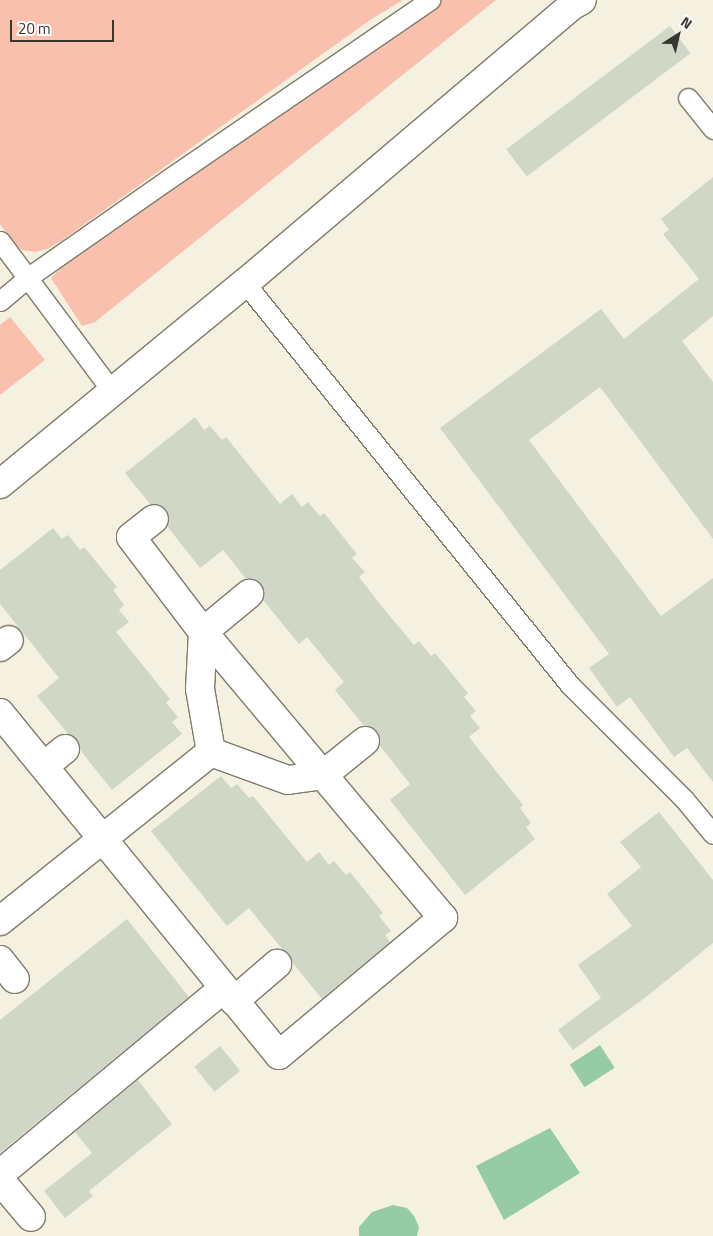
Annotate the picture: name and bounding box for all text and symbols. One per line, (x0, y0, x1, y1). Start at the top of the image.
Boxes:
scale bar (12, 10, 116, 42)
north arrow (653, 10, 703, 60)
text: N (677, 11, 697, 34)
text: 20 m (18, 17, 51, 40)

